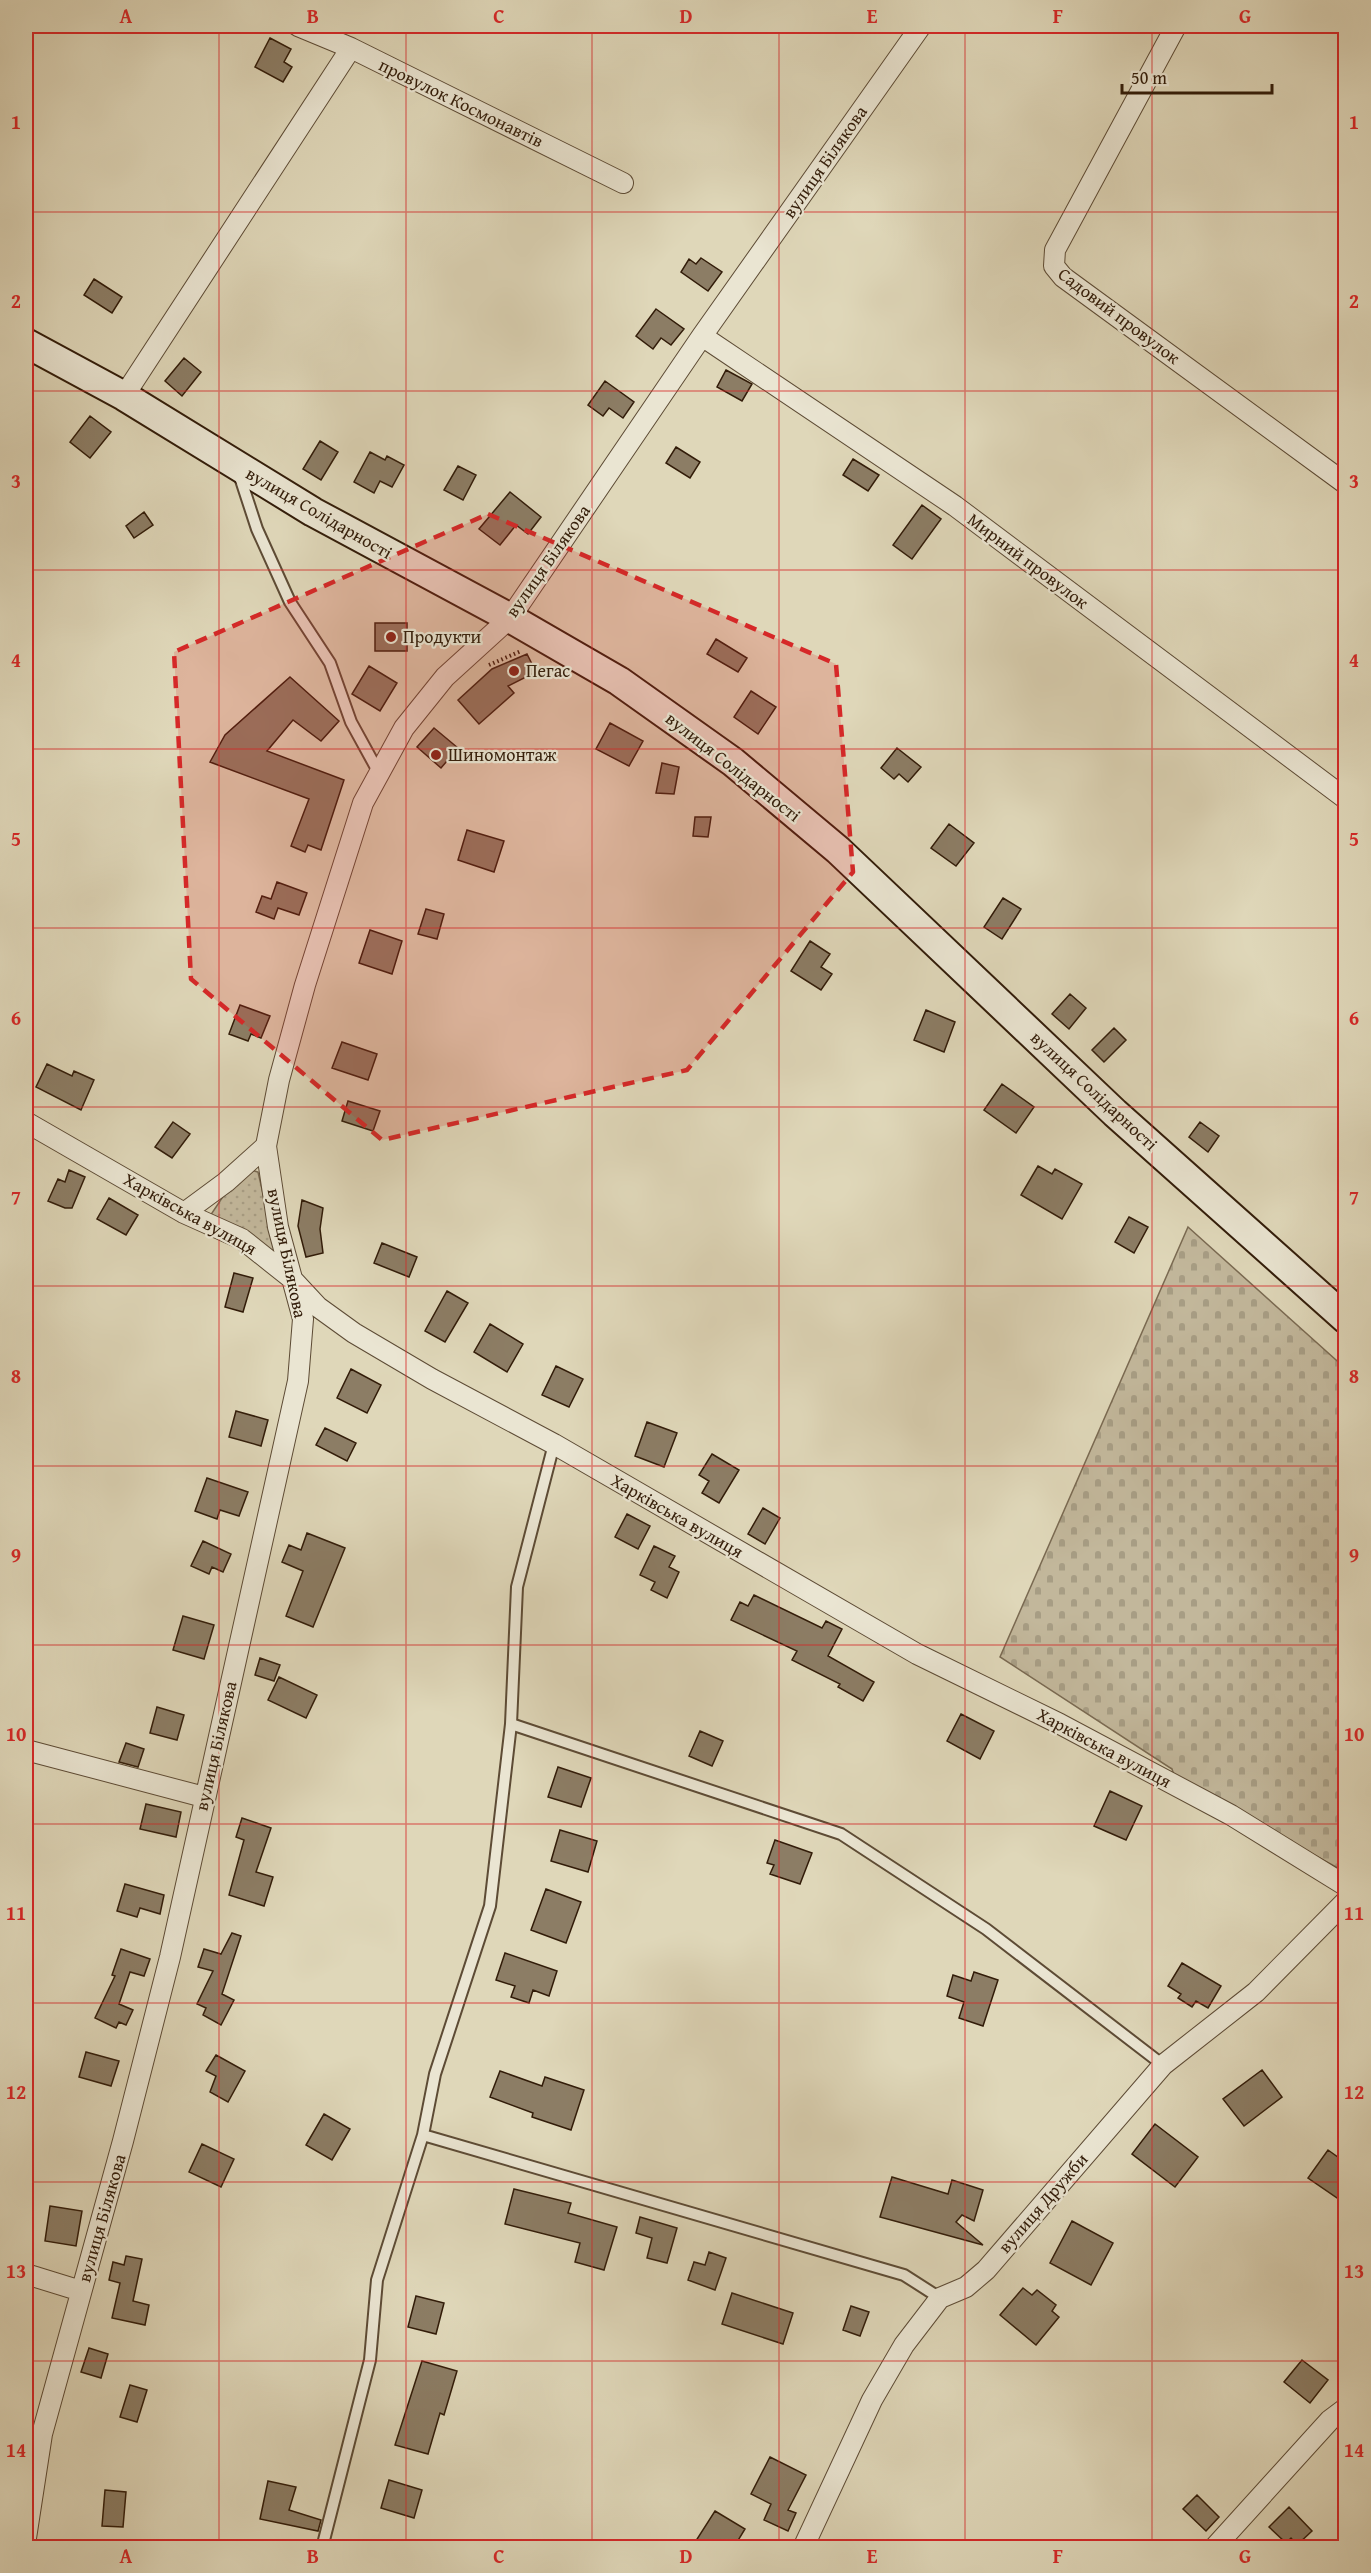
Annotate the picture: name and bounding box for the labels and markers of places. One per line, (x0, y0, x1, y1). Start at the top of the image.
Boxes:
place label: Продукти (403, 623, 482, 650)
marker: Продукти (384, 630, 398, 644)
place label: Пегас (526, 657, 570, 684)
marker: Пегас (507, 664, 521, 678)
place label: Шиномонтаж (448, 741, 557, 768)
marker: Шиномонтаж (429, 748, 443, 762)

